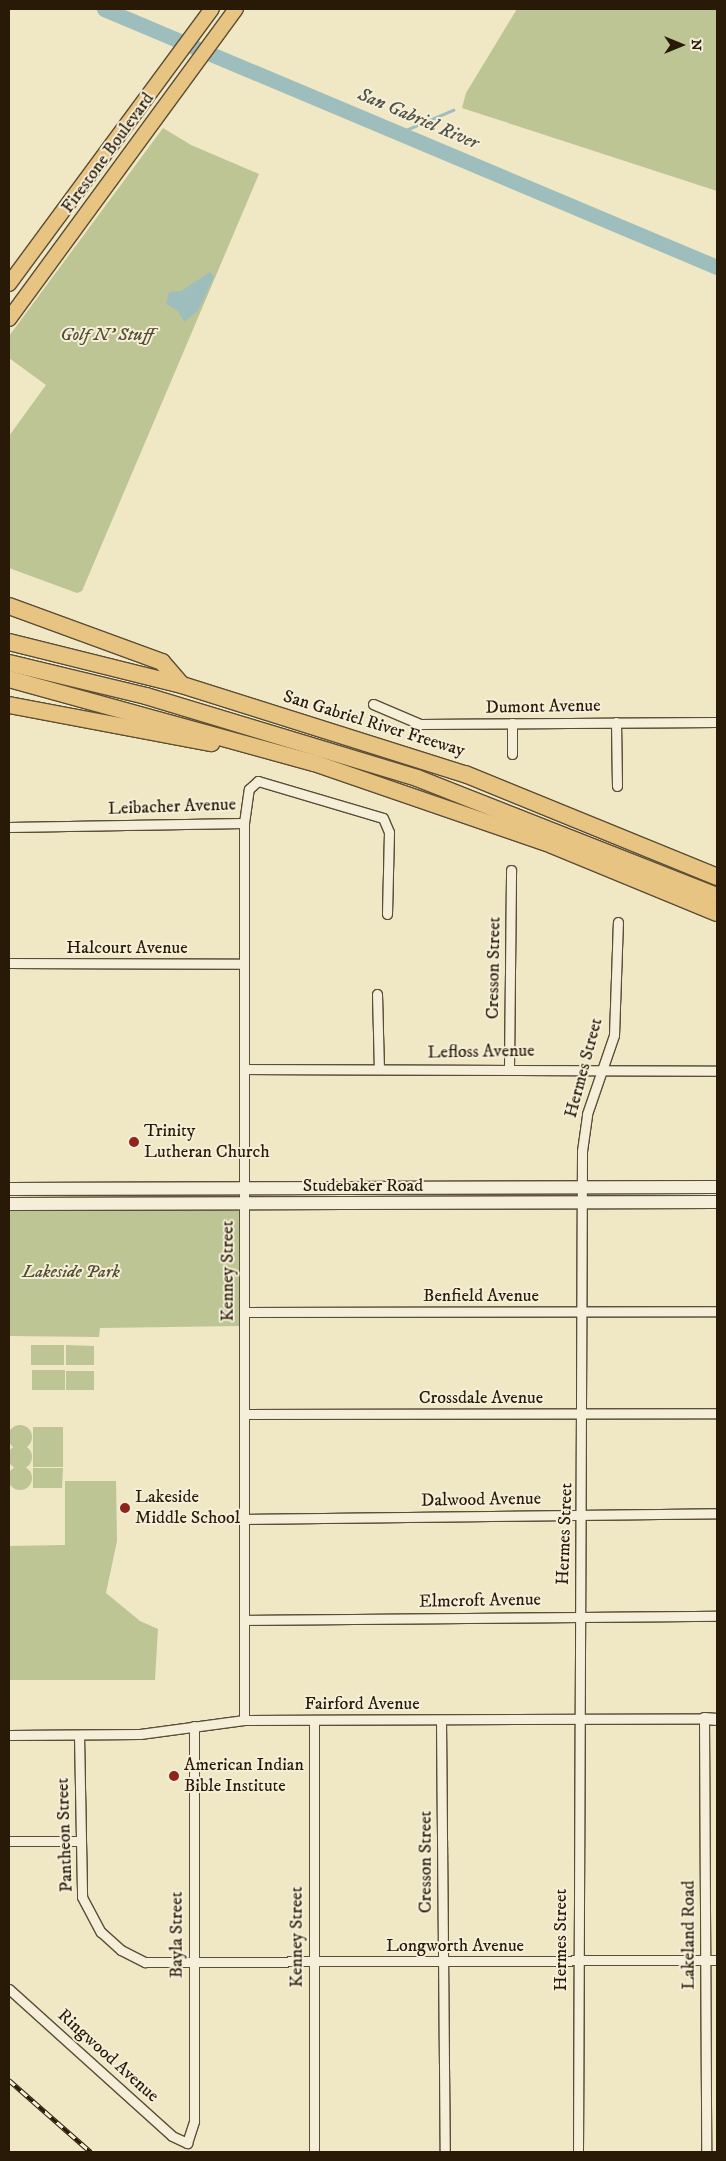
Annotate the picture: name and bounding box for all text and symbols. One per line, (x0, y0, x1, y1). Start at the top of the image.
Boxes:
north arrow (656, 20, 706, 70)
text: N (687, 39, 705, 51)
water label: San Gabriel River (354, 83, 482, 155)
street label: Firestone Boulevard (57, 88, 159, 218)
park label: Golf N' Stuff (60, 324, 154, 346)
street label: San Gabriel River Freeway (281, 686, 467, 762)
street label: Dumont Avenue (485, 695, 601, 719)
street label: Leibacher Avenue (108, 794, 236, 820)
street label: Cresson Street (482, 916, 506, 1020)
street label: Halcourt Avenue (66, 937, 188, 959)
street label: Hermes Street (560, 1016, 608, 1120)
street label: Lefloss Avenue (427, 1040, 535, 1064)
place label: Trinity Lutheran Church (144, 1121, 270, 1164)
marker: Trinity Lutheran Church (128, 1136, 140, 1148)
street label: Studebaker Road (303, 1175, 423, 1197)
street label: Kenney Street (217, 1220, 239, 1322)
park label: Lakeside Park (22, 1261, 120, 1283)
street label: Benfield Avenue (423, 1285, 539, 1307)
street label: Crossdale Avenue (419, 1387, 543, 1409)
street label: Hermes Street (552, 1482, 578, 1586)
place label: Lakeside Middle School (135, 1487, 240, 1530)
street label: Dalwood Avenue (421, 1488, 541, 1512)
marker: Lakeside Middle School (119, 1502, 131, 1514)
street label: Elmcroft Avenue (419, 1589, 541, 1613)
street label: Fairford Avenue (304, 1693, 420, 1715)
place label: American Indian Bible Institute (184, 1755, 304, 1798)
marker: American Indian Bible Institute (168, 1770, 180, 1782)
street label: Pantheon Street (52, 1777, 78, 1893)
street label: Cresson Street (415, 1811, 437, 1913)
street label: Lakeland Road (678, 1880, 700, 1990)
street label: Kenney Street (286, 1886, 308, 1988)
street label: Hermes Street (550, 1889, 572, 1991)
street label: Bayla Street (166, 1892, 188, 1978)
street label: Longworth Avenue (386, 1935, 524, 1957)
street label: Ringwood Avenue (53, 2005, 163, 2107)

